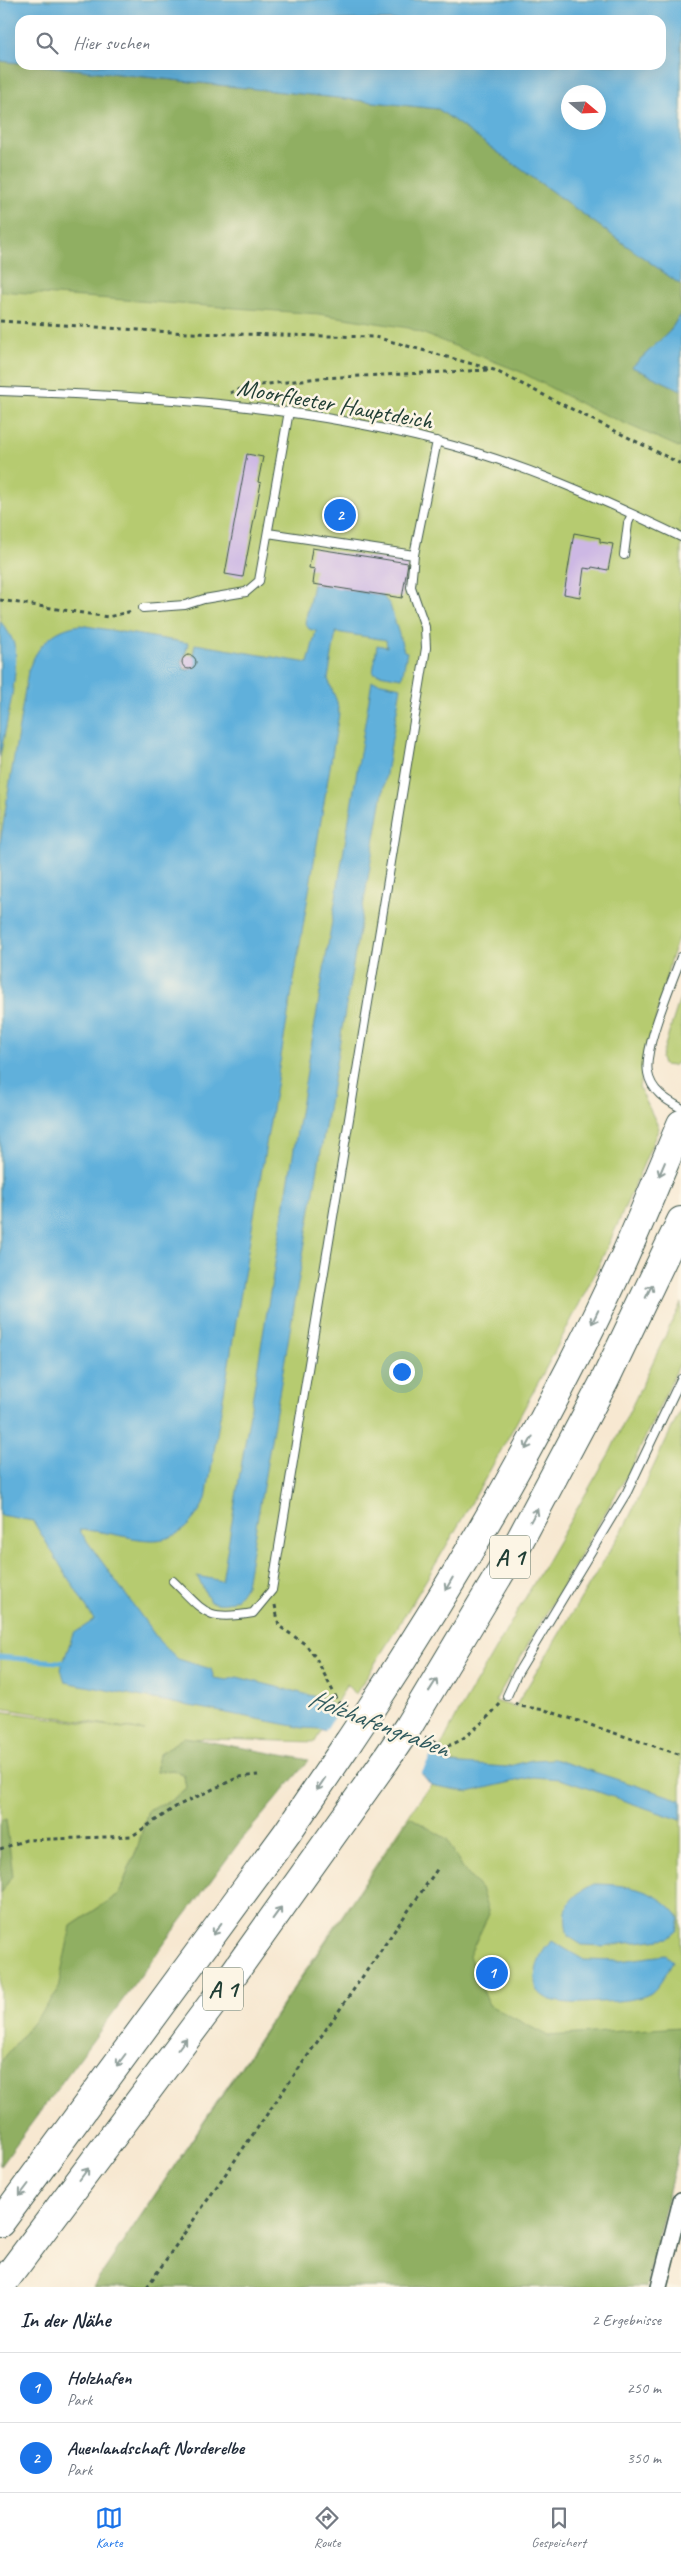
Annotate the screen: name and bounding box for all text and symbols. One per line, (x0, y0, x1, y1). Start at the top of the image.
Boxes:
search box (15, 15, 666, 70)
icon: search (33, 29, 61, 57)
text: Hier suchen (73, 31, 149, 55)
north arrow (561, 85, 606, 130)
street label: Moorfleeter Hauptdeich (235, 371, 437, 437)
pin: 2 (324, 496, 356, 534)
one-way arrow (656, 1161, 666, 1176)
one-way arrow (644, 1283, 654, 1298)
one-way arrow (590, 1309, 599, 1324)
your location (389, 1359, 415, 1385)
one-way arrow (524, 1435, 534, 1450)
one-way arrow (529, 1508, 539, 1523)
road number: A 1 (490, 1535, 530, 1578)
one-way arrow (443, 1576, 453, 1590)
one-way arrow (428, 1678, 438, 1692)
water label: Holzhafengraben (304, 1681, 456, 1766)
one-way arrow (315, 1777, 326, 1791)
one-way arrow (272, 1907, 283, 1920)
one-way arrow (212, 1922, 222, 1936)
pin: 1 (476, 1954, 508, 1992)
road number: A 1 (203, 1968, 243, 2010)
one-way arrow (177, 2037, 187, 2051)
one-way arrow (116, 2053, 127, 2066)
one-way arrow (79, 2167, 89, 2181)
one-way arrow (19, 2183, 29, 2197)
text: In der Nähe (20, 2307, 110, 2333)
text: 2 Ergebnisse (592, 2310, 661, 2330)
text: Holzhafen (67, 2366, 132, 2390)
text: 1 (32, 2378, 40, 2398)
text: 250 m (627, 2378, 661, 2398)
text: Park (67, 2390, 92, 2410)
text: Auenlandschaft Norderelbe (67, 2436, 244, 2460)
text: 2 (32, 2448, 40, 2468)
text: 350 m (627, 2448, 661, 2468)
text: Park (67, 2460, 92, 2480)
tab: Karte (95, 2504, 123, 2551)
tab: Route (313, 2504, 341, 2551)
tab: Gespeichert (531, 2504, 586, 2551)

